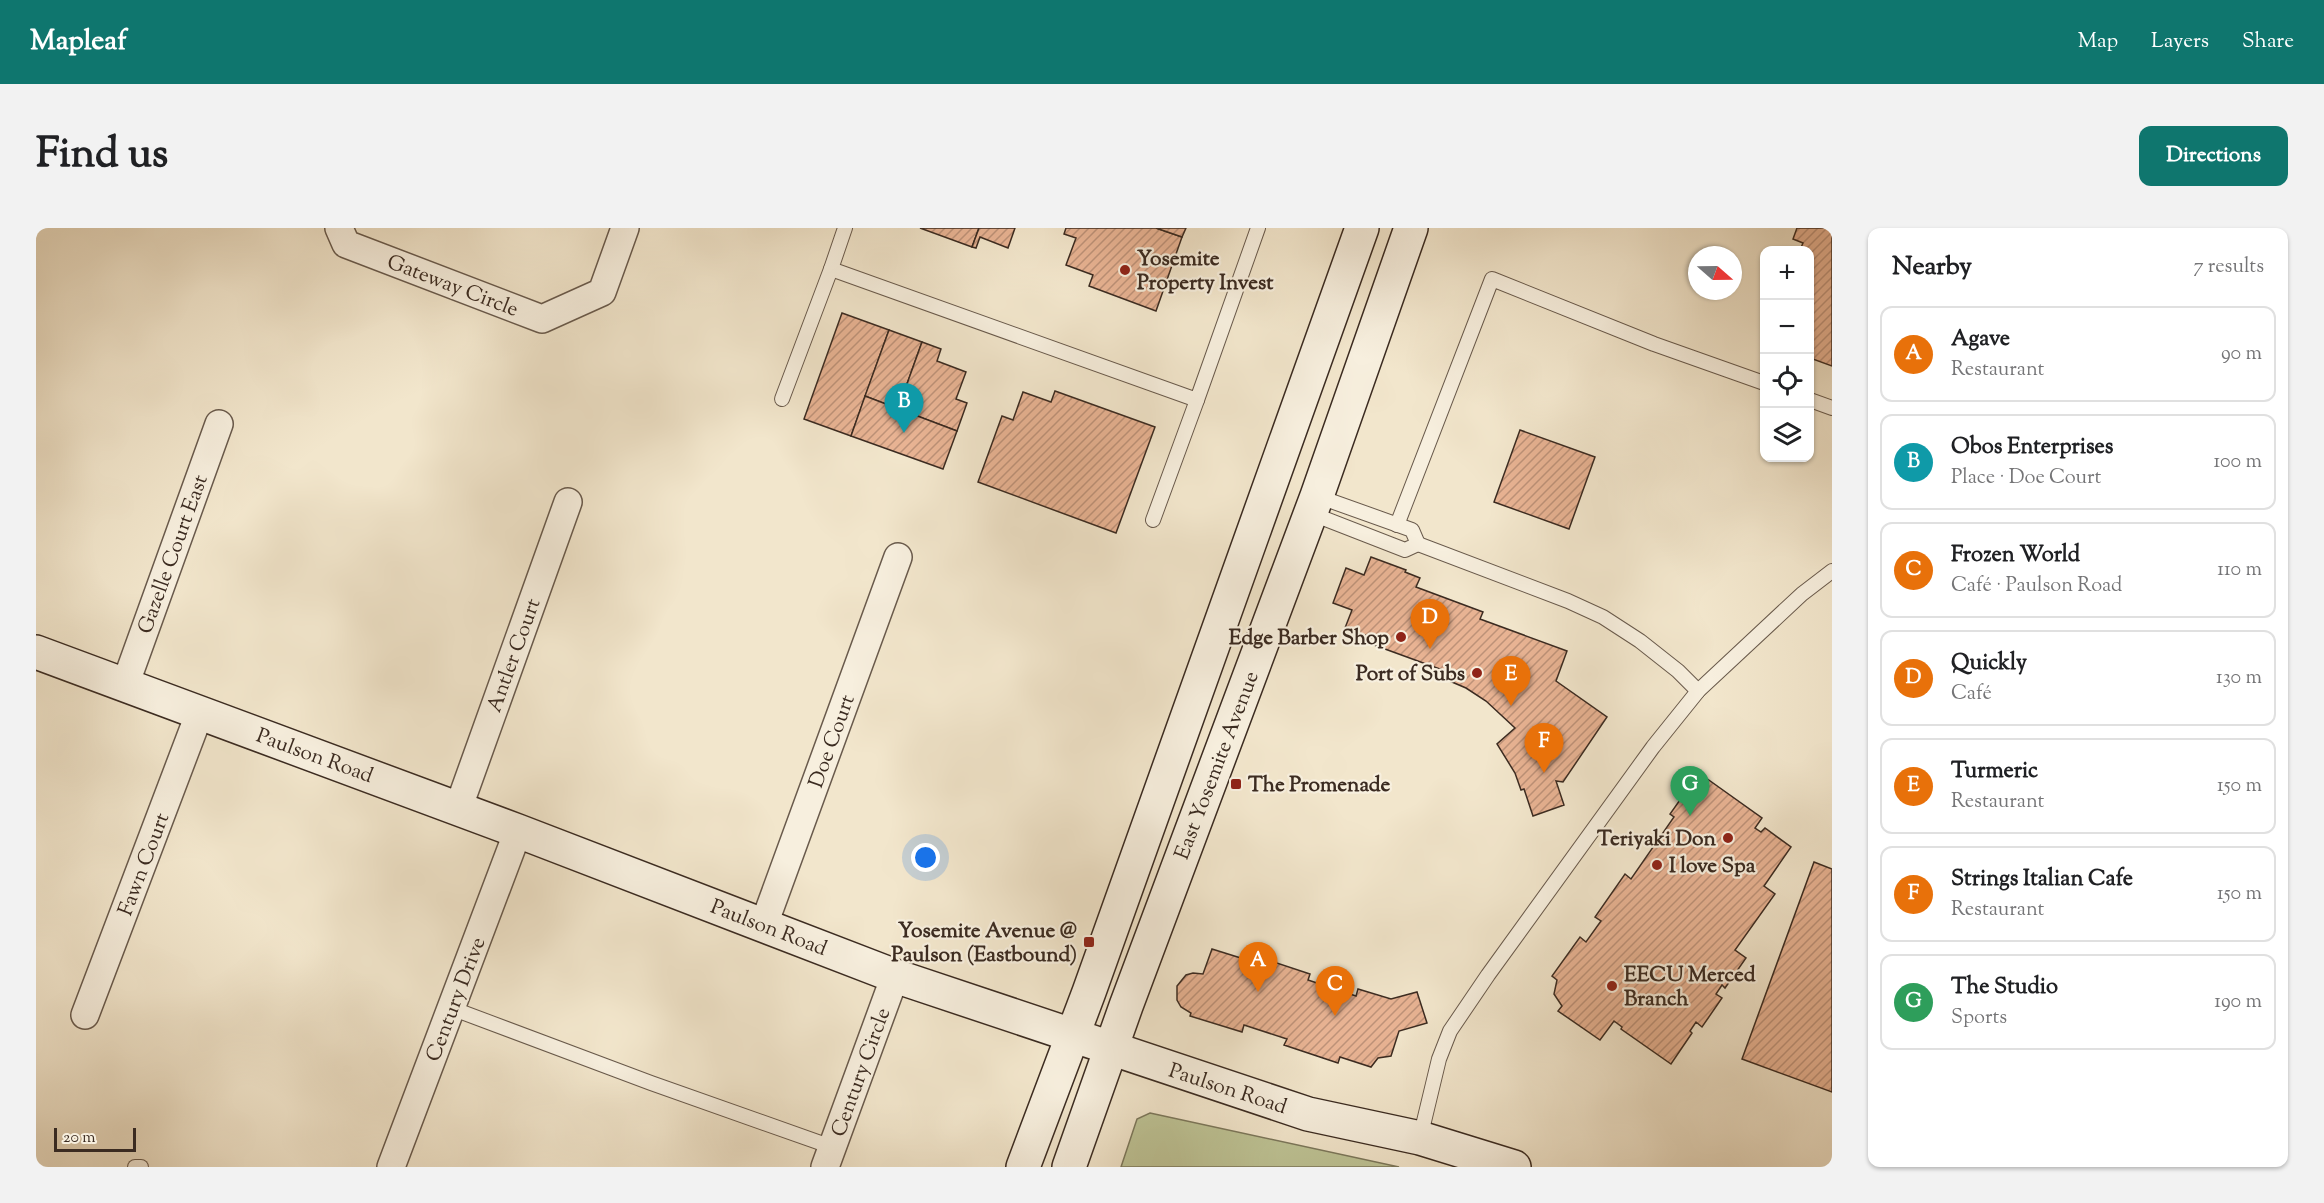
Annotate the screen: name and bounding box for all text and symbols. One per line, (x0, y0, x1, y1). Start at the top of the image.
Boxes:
text: Mapleaf (30, 22, 127, 62)
text: Map (2078, 27, 2118, 57)
text: Layers (2151, 27, 2209, 57)
text: Share (2242, 27, 2294, 57)
text: Find us (36, 126, 168, 186)
button: Directions (2139, 126, 2288, 186)
place label: Yosemite Property Invest (1137, 245, 1274, 299)
north arrow (1688, 246, 1742, 300)
map controls (1760, 246, 1814, 462)
button: + (1760, 246, 1814, 300)
street label: Gateway Circle (382, 248, 522, 326)
text: Nearby (1892, 249, 1972, 286)
text: 7 results (2193, 253, 2264, 282)
marker: Yosemite Property Invest (1118, 263, 1132, 277)
button: − (1760, 300, 1814, 354)
text: Agave (1951, 324, 2010, 356)
text: A (1905, 340, 1922, 369)
text: 90 m (2221, 340, 2262, 369)
button: locate (1760, 354, 1814, 408)
text: Restaurant (1951, 356, 2044, 385)
pin: B (884, 384, 924, 433)
button: layers (1760, 408, 1814, 462)
text: Obos Enterprises (1951, 432, 2114, 464)
text: B (1907, 448, 1920, 477)
text: 100 m (2213, 448, 2262, 477)
text: Place · Doe Court (1951, 464, 2101, 493)
street label: Gazelle Court East (131, 471, 217, 639)
text: Frozen World (1951, 540, 2080, 572)
text: C (1905, 556, 1922, 585)
text: 110 m (2217, 556, 2262, 585)
text: Café · Paulson Road (1951, 572, 2122, 601)
street label: Antler Court (480, 595, 549, 717)
pin: D (1410, 600, 1450, 649)
place label: Edge Barber Shop (1229, 624, 1389, 654)
marker: Edge Barber Shop (1394, 630, 1408, 644)
text: Quickly (1951, 648, 2027, 680)
pin: E (1492, 656, 1530, 706)
place label: Port of Subs (1356, 660, 1465, 690)
text: D (1906, 664, 1921, 693)
text: 130 m (2216, 664, 2262, 693)
marker: Port of Subs (1470, 666, 1484, 680)
street label: East Yosemite Avenue (1168, 667, 1268, 864)
text: Café (1951, 680, 1992, 709)
street label: Doe Court (802, 691, 864, 793)
street label: Paulson Road (252, 722, 377, 792)
pin: F (1524, 724, 1564, 773)
text: Turmeric (1951, 756, 2038, 788)
pin: G (1670, 766, 1710, 816)
place label: The Promenade (1248, 771, 1390, 801)
text: E (1907, 772, 1920, 801)
text: 150 m (2217, 772, 2262, 801)
marker: The Promenade (1229, 777, 1243, 791)
text: Restaurant (1951, 788, 2044, 817)
street label: Fawn Court (111, 809, 178, 921)
place label: Teriyaki Don (1597, 825, 1717, 855)
marker: Teriyaki Don (1721, 831, 1735, 845)
your location (911, 843, 940, 872)
place label: I love Spa (1669, 852, 1756, 882)
marker: I love Spa (1650, 858, 1664, 872)
text: Strings Italian Cafe (1951, 864, 2133, 896)
text: F (1908, 880, 1919, 909)
text: 150 m (2217, 880, 2262, 909)
street label: Paulson Road (706, 893, 831, 965)
text: Restaurant (1951, 896, 2044, 925)
place label: Yosemite Avenue @ Paulson (Eastbound) (891, 917, 1077, 971)
street label: Century Drive (419, 933, 494, 1066)
marker: Yosemite Avenue @ Paulson (Eastbound) (1082, 935, 1096, 949)
pin: A (1238, 942, 1278, 992)
place label: EECU Merced Branch (1624, 961, 1756, 1015)
pin: C (1316, 966, 1354, 1016)
text: The Studio (1951, 972, 2058, 1004)
marker: EECU Merced Branch (1605, 979, 1619, 993)
text: G (1905, 988, 1922, 1017)
text: 190 m (2214, 988, 2262, 1017)
street label: Century Circle (825, 1004, 899, 1142)
text: Sports (1951, 1004, 2007, 1033)
street label: Paulson Road (1164, 1057, 1290, 1123)
scale bar (54, 1125, 136, 1152)
text: 20 m (63, 1127, 96, 1150)

